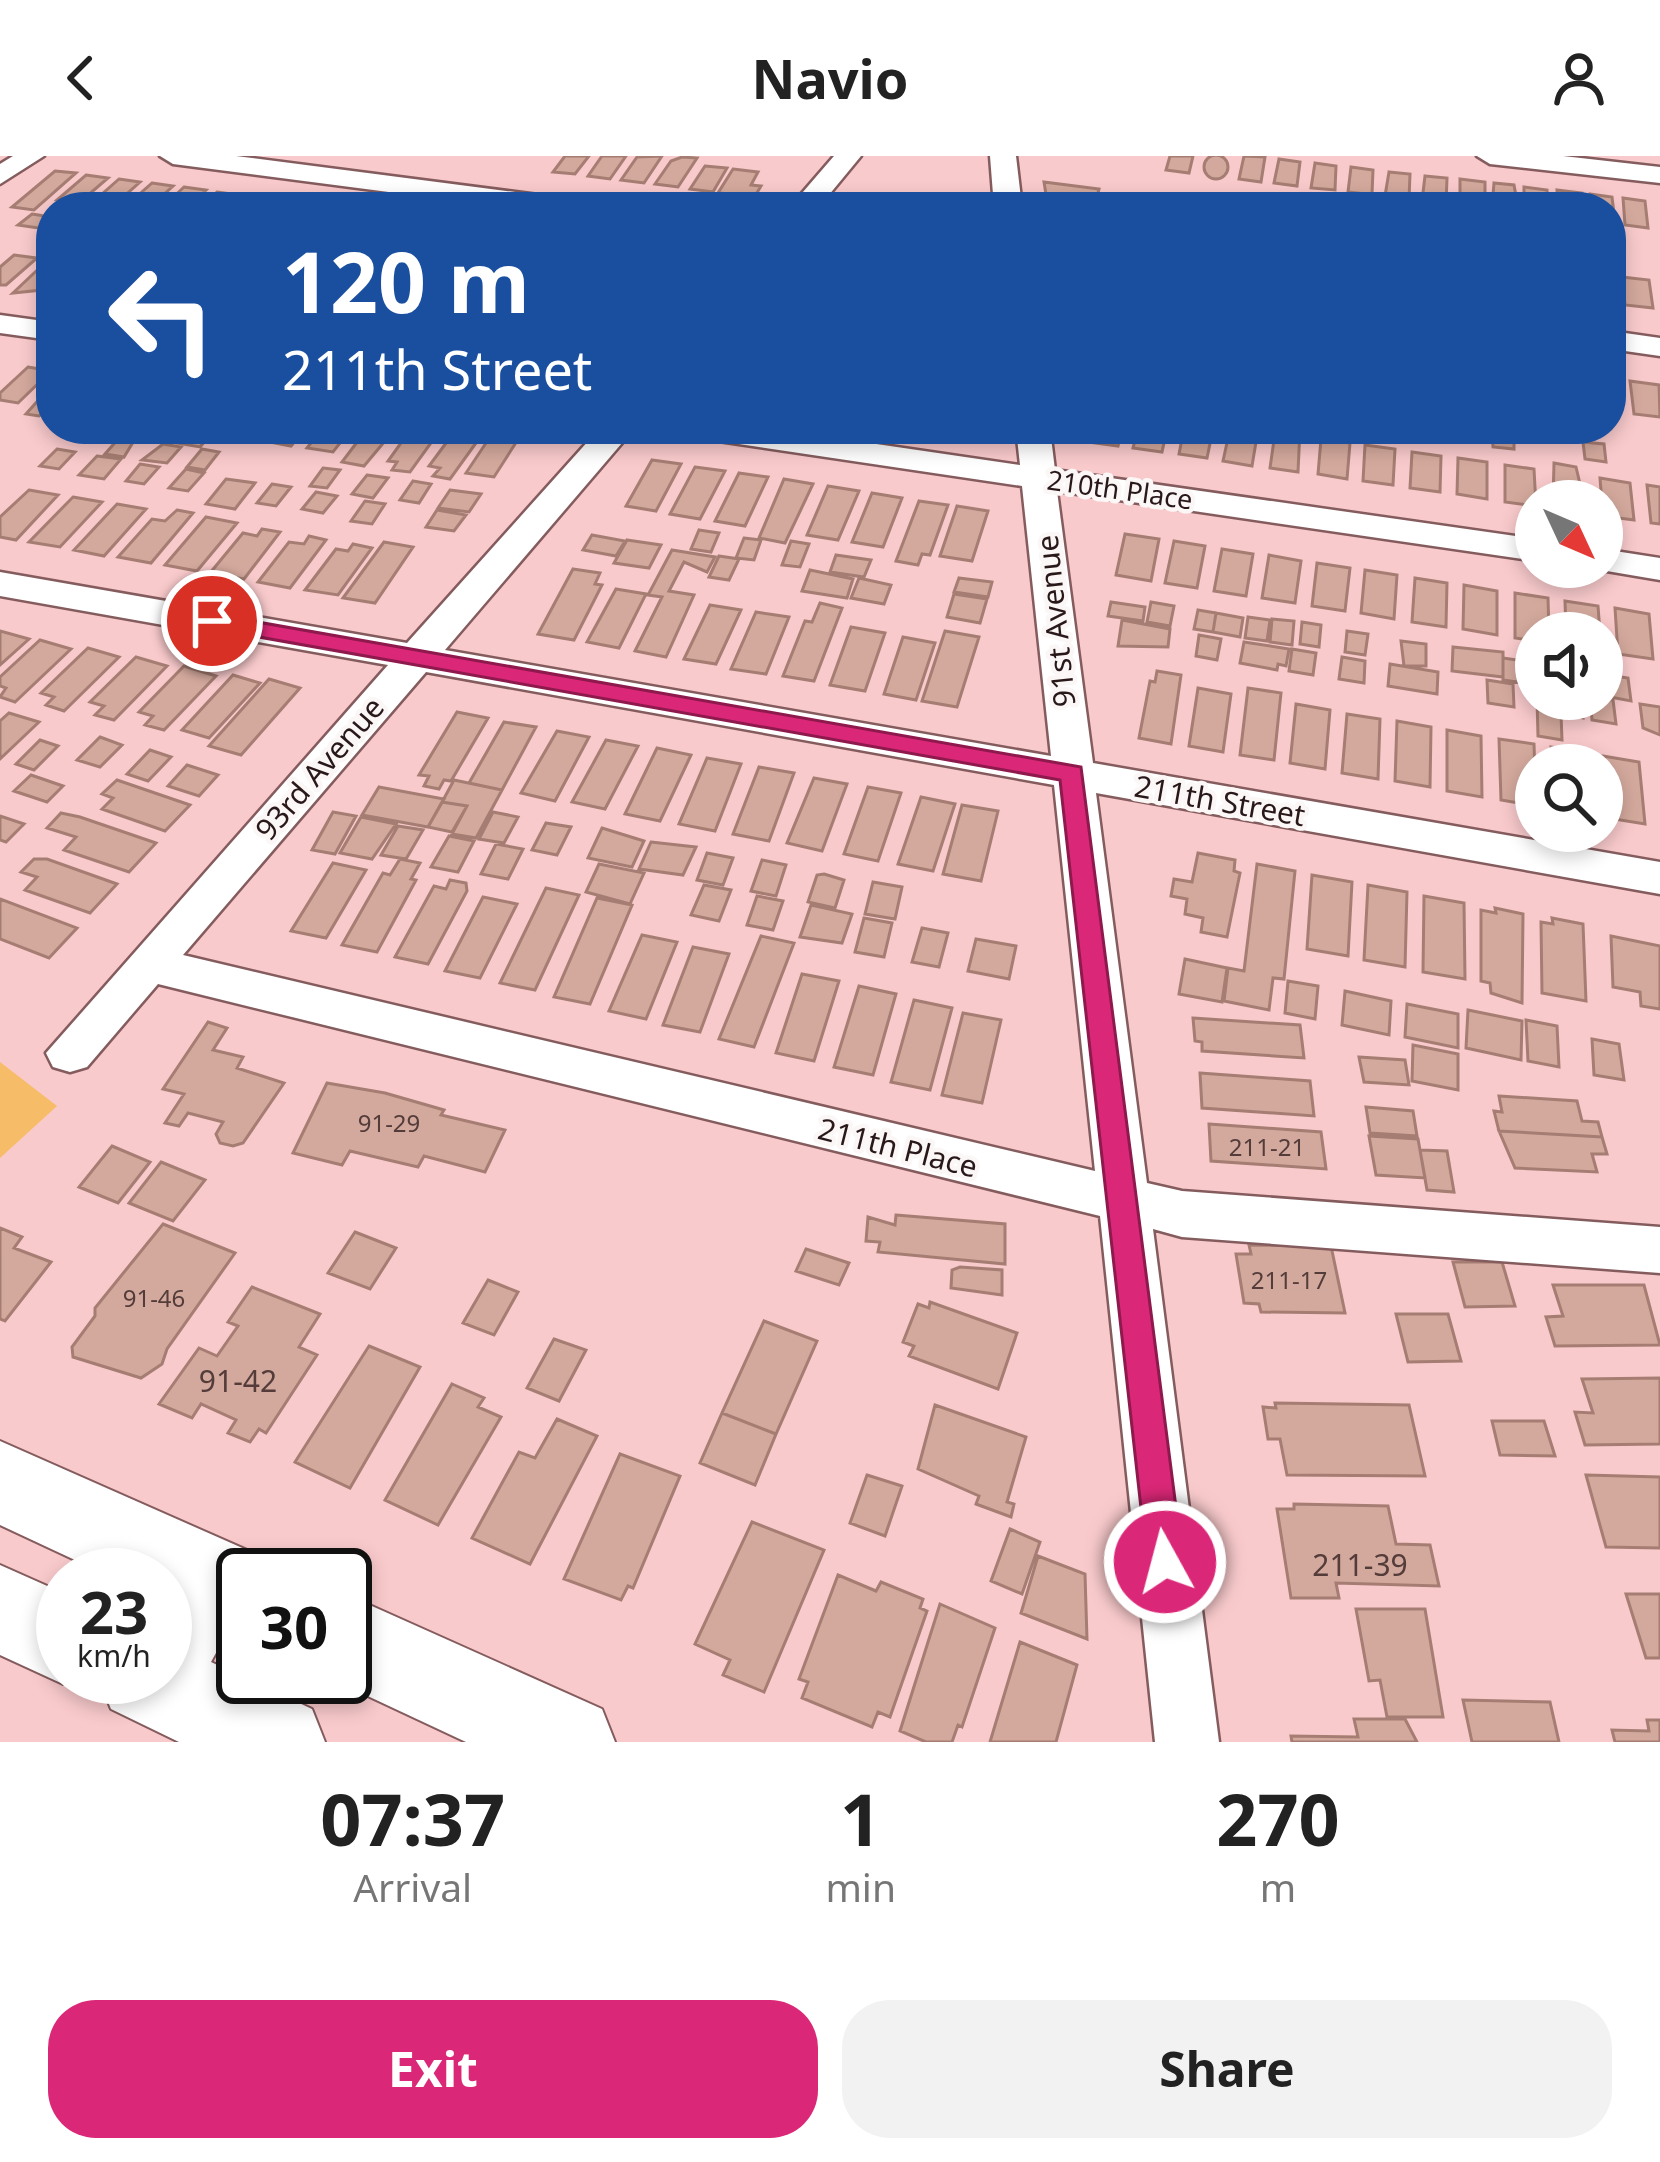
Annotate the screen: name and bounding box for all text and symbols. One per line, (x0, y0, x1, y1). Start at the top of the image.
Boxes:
text: Navio (752, 41, 908, 115)
icon: back (48, 45, 114, 111)
icon: person (1546, 45, 1612, 111)
text: 120 m (282, 223, 530, 338)
icon: left (84, 240, 240, 396)
text: 211th Street (282, 332, 592, 406)
street label: 210th Place (1045, 460, 1195, 518)
north arrow (1515, 480, 1623, 588)
map controls (1515, 480, 1623, 852)
street label: 91st Avenue (1026, 533, 1084, 709)
pin (161, 570, 263, 672)
icon: arrive (179, 588, 245, 654)
button: sound (1515, 612, 1623, 720)
street label: 93rd Avenue (245, 687, 393, 849)
button: search (1515, 744, 1623, 852)
street label: 211th Street (1132, 765, 1309, 835)
house number: 91-29 (358, 1106, 420, 1139)
street label: 211th Place (814, 1107, 982, 1187)
house number: 211-21 (1229, 1130, 1305, 1163)
house number: 211-17 (1251, 1263, 1327, 1296)
house number: 91-46 (123, 1281, 185, 1314)
house number: 91-42 (199, 1360, 277, 1401)
position arrow (1102, 1499, 1228, 1625)
house number: 211-39 (1312, 1544, 1408, 1585)
speed limit sign: 30 (216, 1548, 372, 1704)
text: 23 (80, 1570, 148, 1652)
text: km/h (77, 1635, 151, 1676)
text: 07:37 (320, 1769, 505, 1867)
text: 1 (840, 1769, 881, 1867)
text: 270 (1216, 1769, 1340, 1867)
text: Arrival (353, 1860, 472, 1913)
text: min (825, 1860, 896, 1913)
text: m (1260, 1860, 1296, 1913)
button: Exit (48, 2000, 818, 2138)
button: Share (842, 2000, 1612, 2138)

